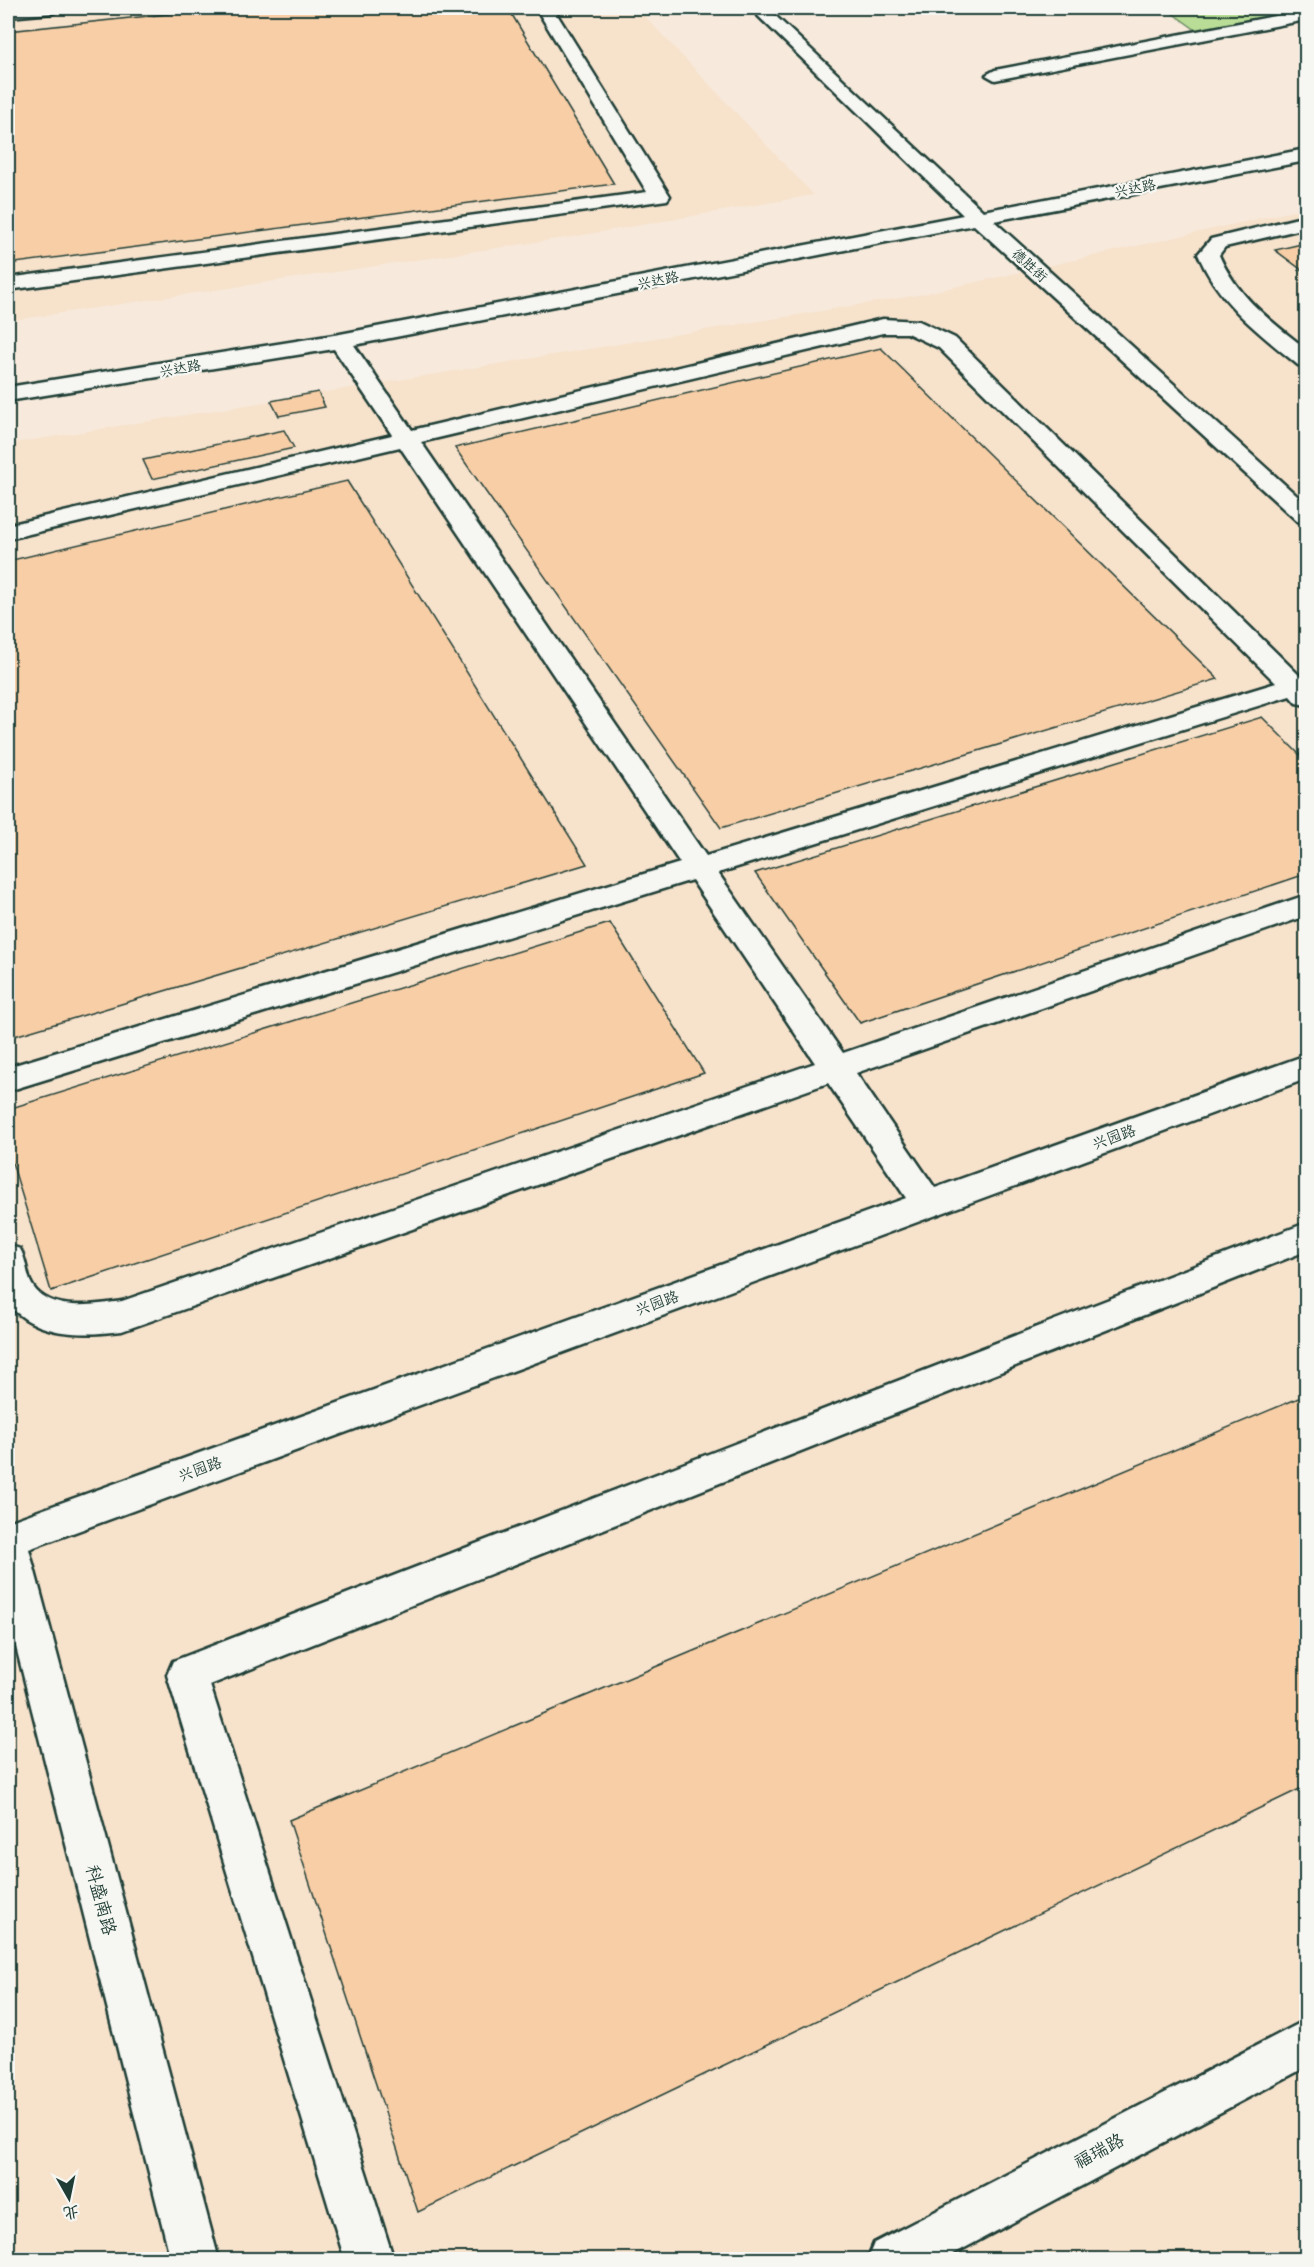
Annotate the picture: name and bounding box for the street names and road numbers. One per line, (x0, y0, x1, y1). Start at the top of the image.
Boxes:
street label: 兴达路 (1113, 175, 1157, 201)
street label: 德胜街 (1008, 244, 1052, 286)
street label: 兴达路 (636, 267, 680, 293)
street label: 兴达路 (158, 355, 202, 381)
street label: 兴园路 (1089, 1120, 1139, 1154)
street label: 兴园路 (632, 1286, 682, 1320)
street label: 兴园路 (175, 1452, 225, 1486)
street label: 科盛南路 (80, 1862, 122, 1938)
street label: 福瑞路 (1070, 2128, 1128, 2174)

